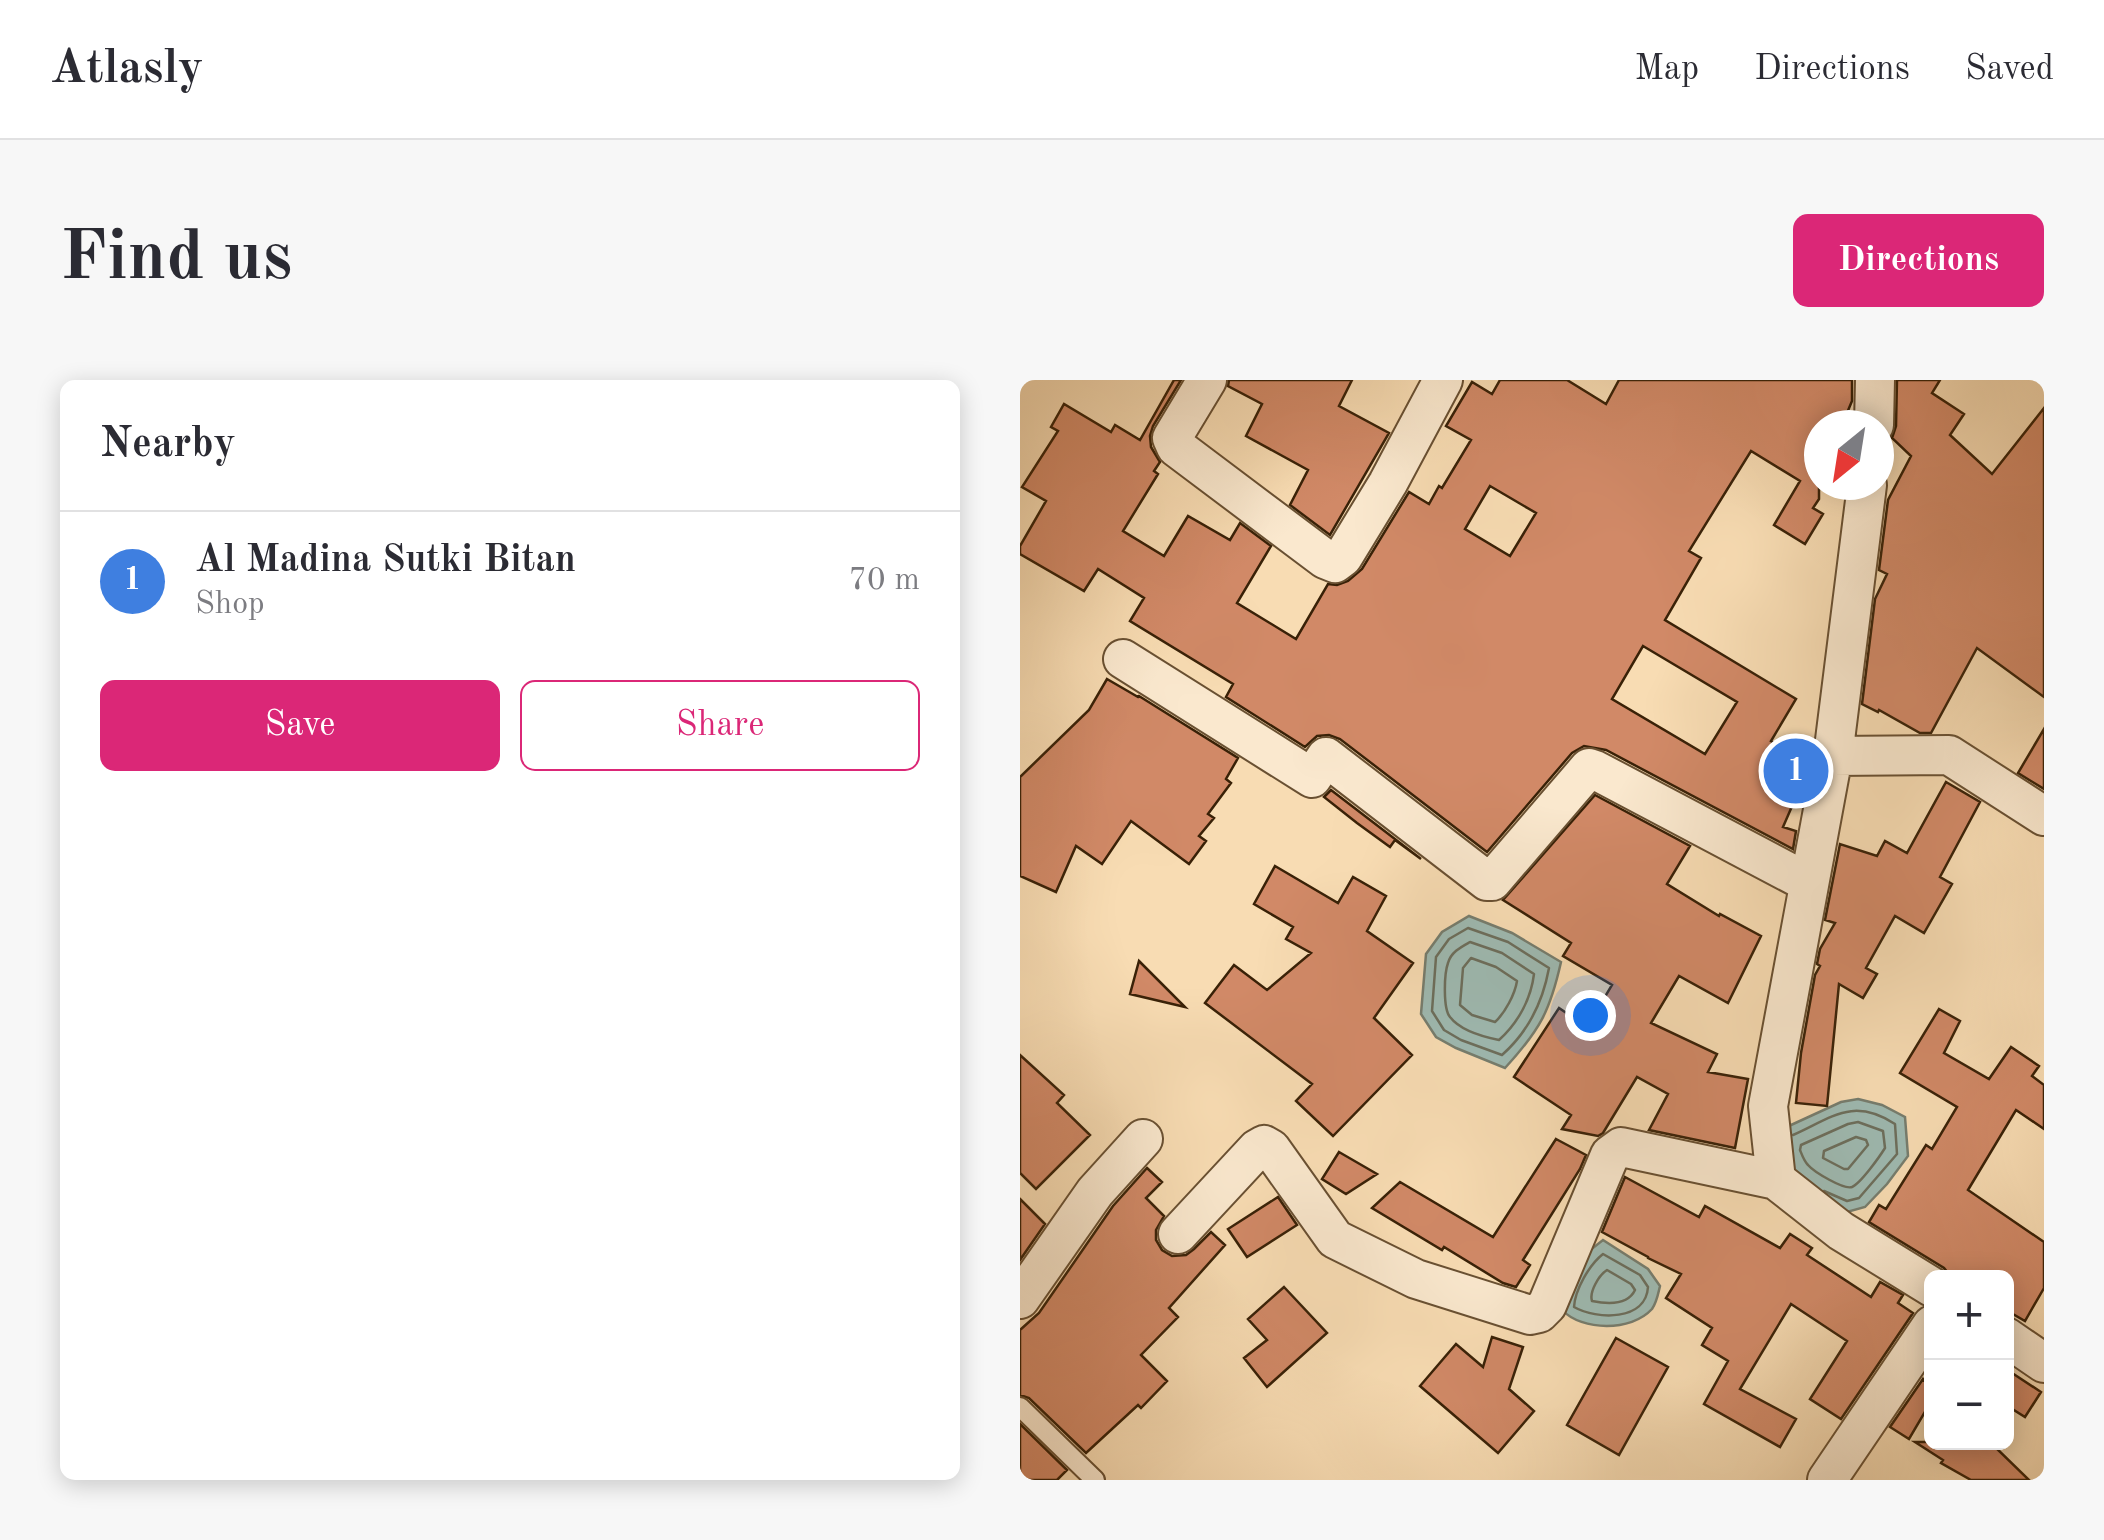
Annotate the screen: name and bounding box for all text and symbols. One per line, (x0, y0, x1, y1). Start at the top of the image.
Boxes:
text: Atlasly (50, 45, 203, 93)
text: Map (1634, 52, 1699, 87)
text: Directions (1754, 52, 1910, 87)
text: Saved (1965, 52, 2054, 87)
button: Directions (1793, 214, 2044, 307)
text: Find us (60, 225, 292, 295)
north arrow (1804, 410, 1894, 500)
text: Nearby (100, 424, 236, 466)
text: Al Madina Sutki Bitan (195, 542, 576, 580)
text: 1 (123, 565, 142, 597)
text: 70 m (849, 565, 920, 597)
text: Shop (195, 589, 265, 621)
button: Save (100, 680, 500, 771)
button: Share (520, 680, 920, 771)
pin: 1 (1764, 734, 1828, 808)
your location (1565, 990, 1616, 1041)
map controls (1924, 1270, 2014, 1450)
button: + (1924, 1270, 2014, 1360)
button: − (1924, 1360, 2014, 1450)

